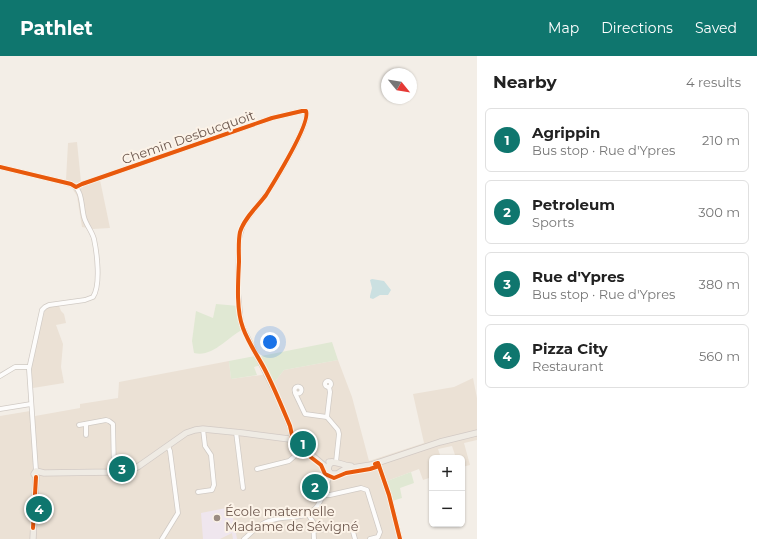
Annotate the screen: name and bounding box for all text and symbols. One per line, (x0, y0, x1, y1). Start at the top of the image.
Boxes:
text: Pathlet (20, 17, 93, 40)
text: Map (548, 19, 579, 37)
text: Directions (601, 19, 673, 37)
text: Saved (695, 19, 737, 37)
north arrow (381, 68, 417, 104)
text: Nearby (493, 72, 557, 92)
text: 4 results (686, 74, 741, 90)
street label: Chemin Desbucquoit (119, 107, 257, 167)
text: Agrippin (532, 123, 600, 142)
text: 1 (504, 132, 510, 148)
text: 210 m (702, 132, 740, 148)
text: Bus stop · Rue d'Ypres (532, 142, 675, 158)
text: Petroleum (532, 195, 615, 214)
text: 2 (503, 204, 511, 220)
text: 300 m (698, 204, 740, 220)
text: Sports (532, 214, 574, 230)
text: Rue d'Ypres (532, 267, 625, 286)
text: 3 (503, 276, 511, 292)
text: 380 m (699, 276, 740, 292)
text: Bus stop · Rue d'Ypres (532, 286, 675, 302)
your location (260, 332, 280, 352)
text: Pizza City (532, 339, 608, 358)
text: 4 (503, 348, 511, 364)
text: 560 m (699, 348, 740, 364)
text: Restaurant (532, 358, 603, 374)
pin: 1 (290, 429, 316, 459)
pin: 3 (109, 454, 135, 484)
map controls (429, 455, 465, 527)
button: + (429, 455, 465, 491)
pin: 2 (302, 472, 328, 502)
button: − (429, 491, 465, 527)
pin: 4 (26, 494, 52, 524)
place label: École maternelle Madame de Sévigné (225, 503, 359, 534)
marker: École maternelle Madame de Sévigné (212, 513, 222, 523)

